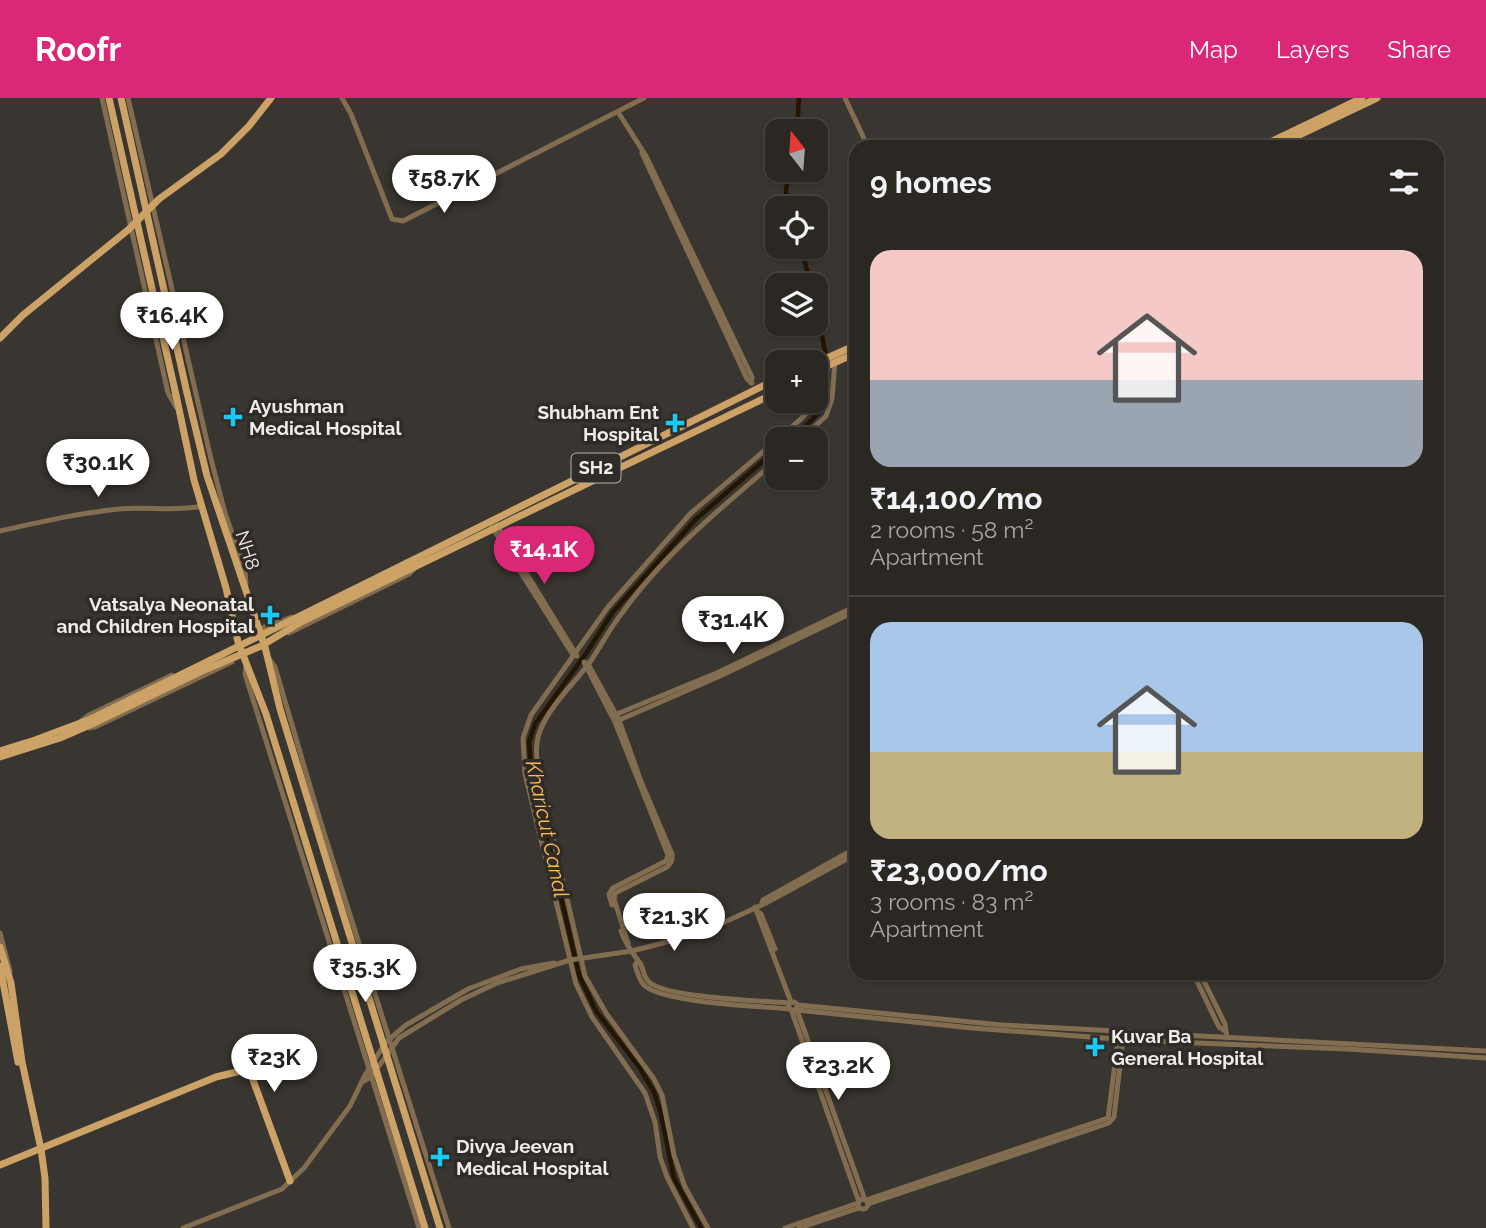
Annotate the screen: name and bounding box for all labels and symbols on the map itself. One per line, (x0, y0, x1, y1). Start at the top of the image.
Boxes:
north arrow (765, 119, 828, 182)
pin: ₹58.7K (387, 156, 501, 215)
pin: ₹16.4K (115, 292, 229, 352)
place label: Ayushman Medical Hospital (249, 395, 402, 439)
place label: Shubham Ent Hospital (537, 401, 660, 445)
marker: Ayushman Medical Hospital (223, 407, 243, 427)
marker: Shubham Ent Hospital (665, 413, 685, 433)
pin: ₹30.1K (41, 440, 155, 499)
road number: SH2 (572, 454, 620, 482)
pin: ₹14.1K (487, 526, 601, 586)
street label: NH8 (231, 528, 265, 572)
place label: Vatsalya Neonatal and Children Hospital (57, 593, 255, 637)
pin: ₹31.4K (676, 596, 790, 656)
marker: Vatsalya Neonatal and Children Hospital (260, 605, 280, 625)
water label: Kharicut Canal (521, 758, 574, 900)
pin: ₹21.3K (617, 894, 731, 953)
pin: ₹35.3K (308, 944, 422, 1004)
place label: Kuvar Ba General Hospital (1111, 1025, 1264, 1069)
pin: ₹23K (233, 1034, 315, 1094)
marker: Kuvar Ba General Hospital (1085, 1037, 1105, 1057)
pin: ₹23.2K (781, 1042, 895, 1102)
place label: Divya Jeevan Medical Hospital (456, 1135, 609, 1179)
marker: Divya Jeevan Medical Hospital (430, 1147, 450, 1167)

